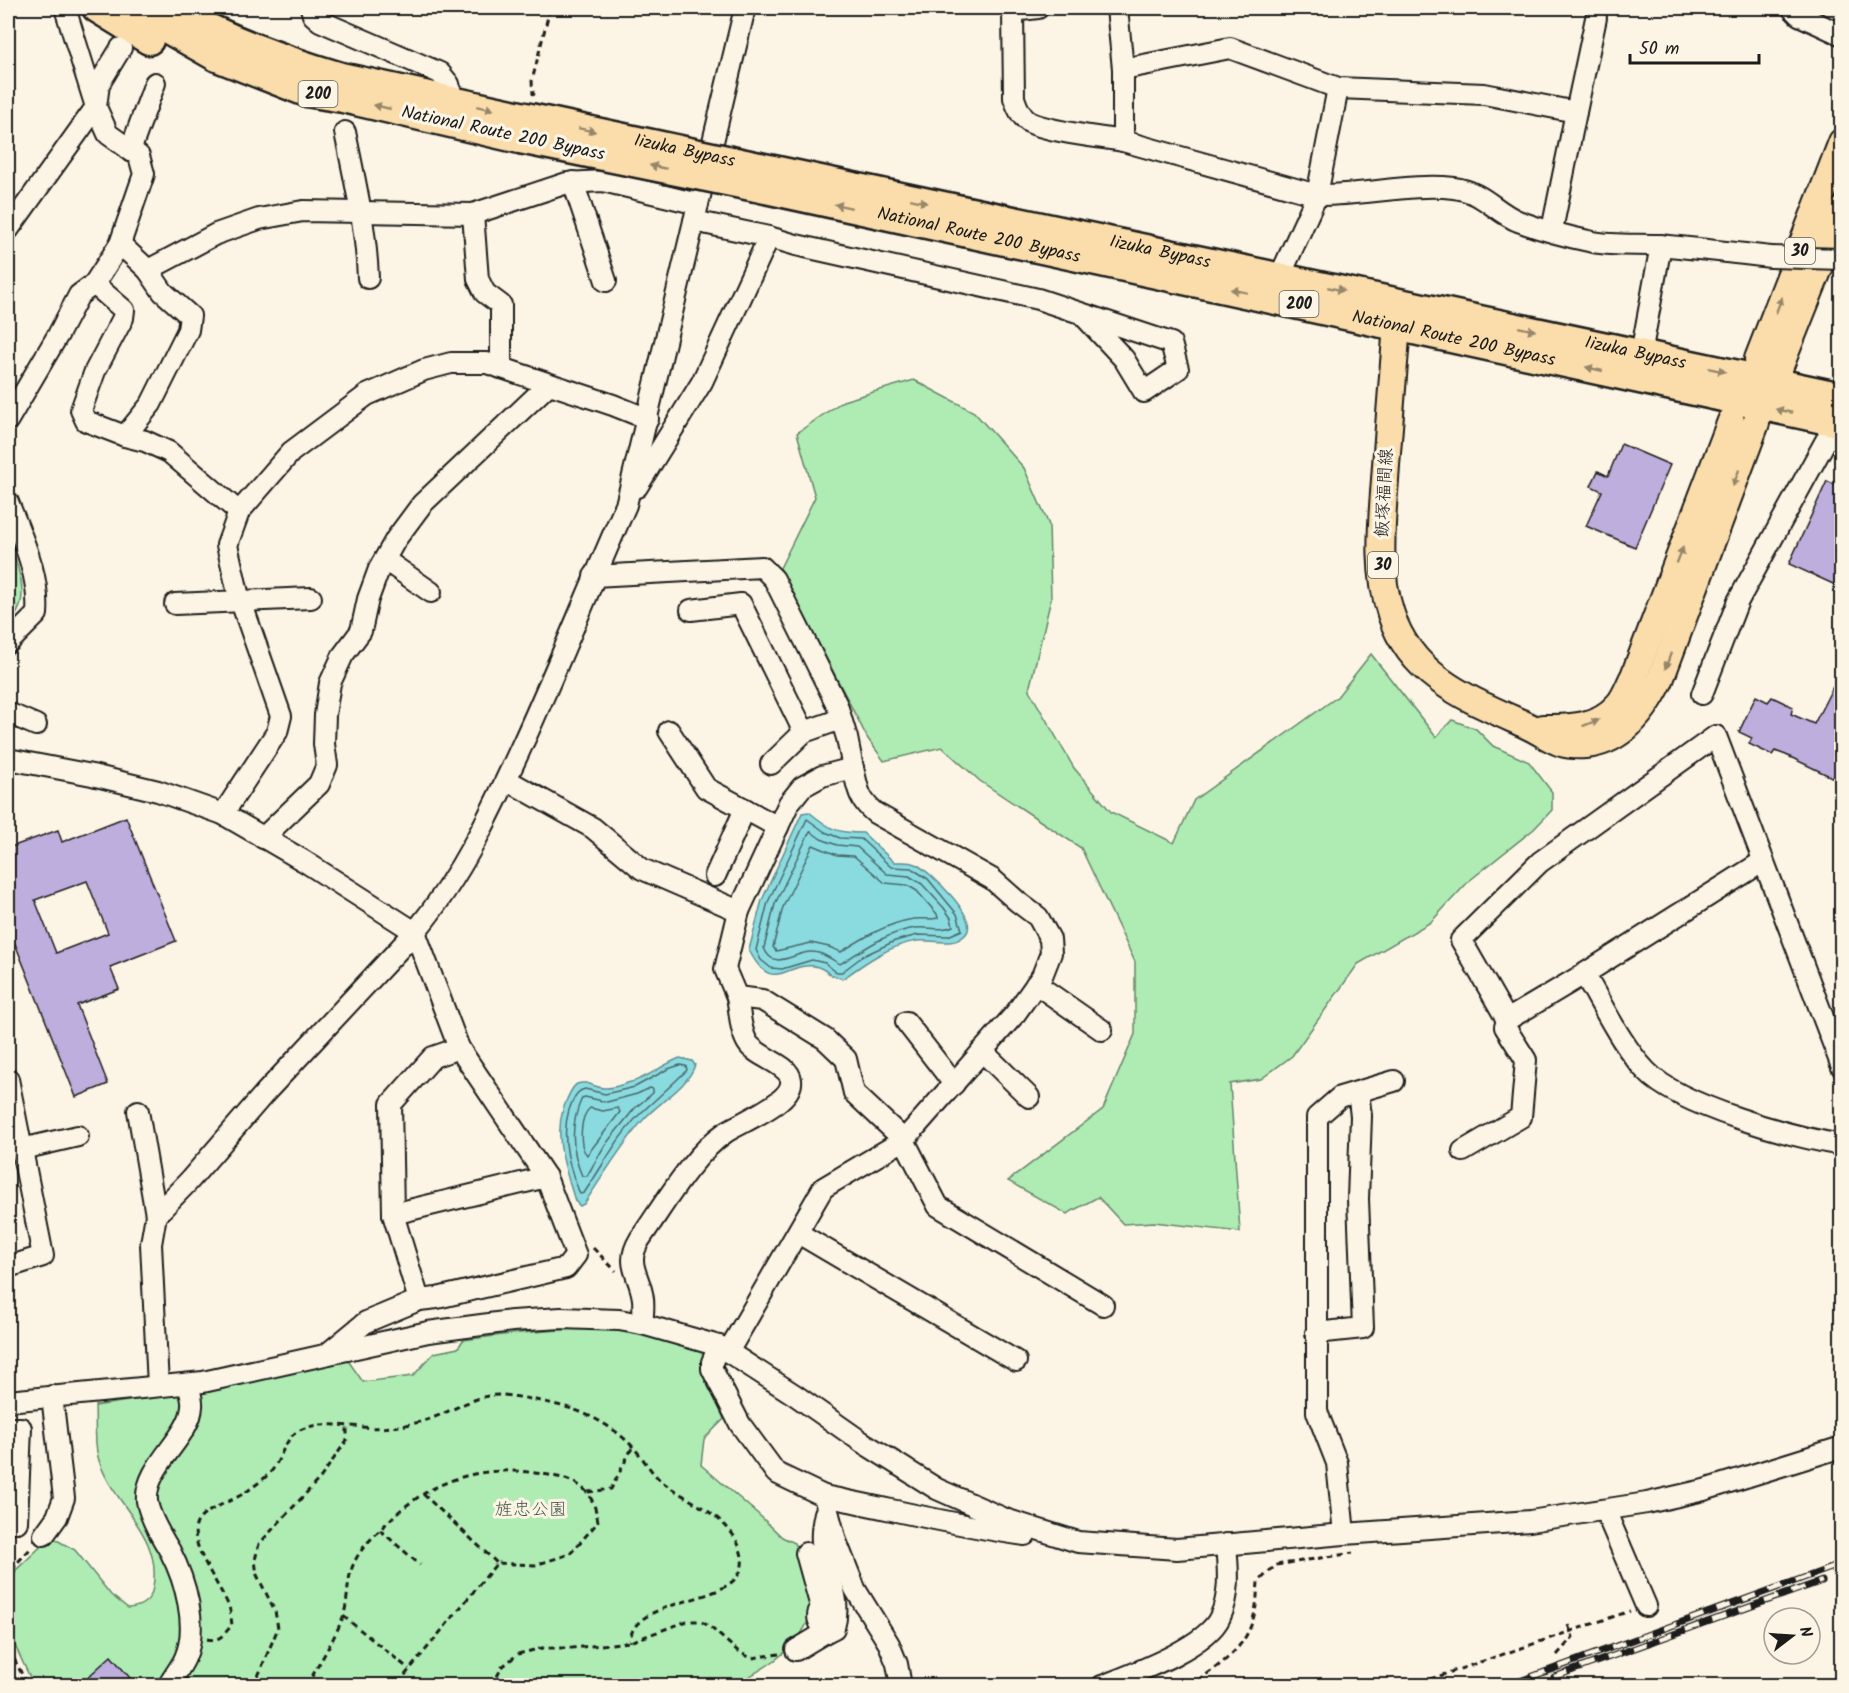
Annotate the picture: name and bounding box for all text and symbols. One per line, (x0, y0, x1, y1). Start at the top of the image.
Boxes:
scale bar (1630, 27, 1759, 65)
text: 50 m (1639, 35, 1679, 64)
road number: 200 (298, 81, 338, 107)
street label: National Route 200 Bypass (399, 98, 608, 170)
one-way arrow (372, 102, 391, 112)
one-way arrow (476, 104, 494, 114)
one-way arrow (578, 126, 597, 135)
street label: Iizuka Bypass (631, 126, 738, 176)
one-way arrow (648, 162, 667, 171)
one-way arrow (910, 196, 928, 206)
street label: National Route 200 Bypass (874, 199, 1084, 272)
one-way arrow (834, 201, 853, 210)
street label: Iizuka Bypass (1107, 227, 1214, 277)
road number: 30 (1785, 238, 1815, 264)
one-way arrow (1327, 285, 1346, 294)
one-way arrow (1230, 286, 1249, 295)
road number: 200 (1280, 291, 1318, 317)
one-way arrow (1775, 296, 1784, 314)
street label: National Route 200 Bypass (1349, 302, 1558, 375)
one-way arrow (1517, 325, 1536, 335)
street label: Iizuka Bypass (1582, 328, 1689, 378)
one-way arrow (1584, 364, 1603, 373)
one-way arrow (1708, 366, 1726, 376)
one-way arrow (1775, 405, 1794, 415)
street label: 飯塚福間線 (1368, 447, 1402, 539)
one-way arrow (1731, 469, 1740, 487)
one-way arrow (1675, 546, 1685, 564)
road number: 30 (1368, 552, 1398, 578)
one-way arrow (1662, 652, 1672, 670)
one-way arrow (1583, 718, 1601, 728)
park label: 旌忠公園 (495, 1496, 567, 1525)
north arrow (1762, 1606, 1822, 1666)
text: N (1791, 1624, 1818, 1641)

